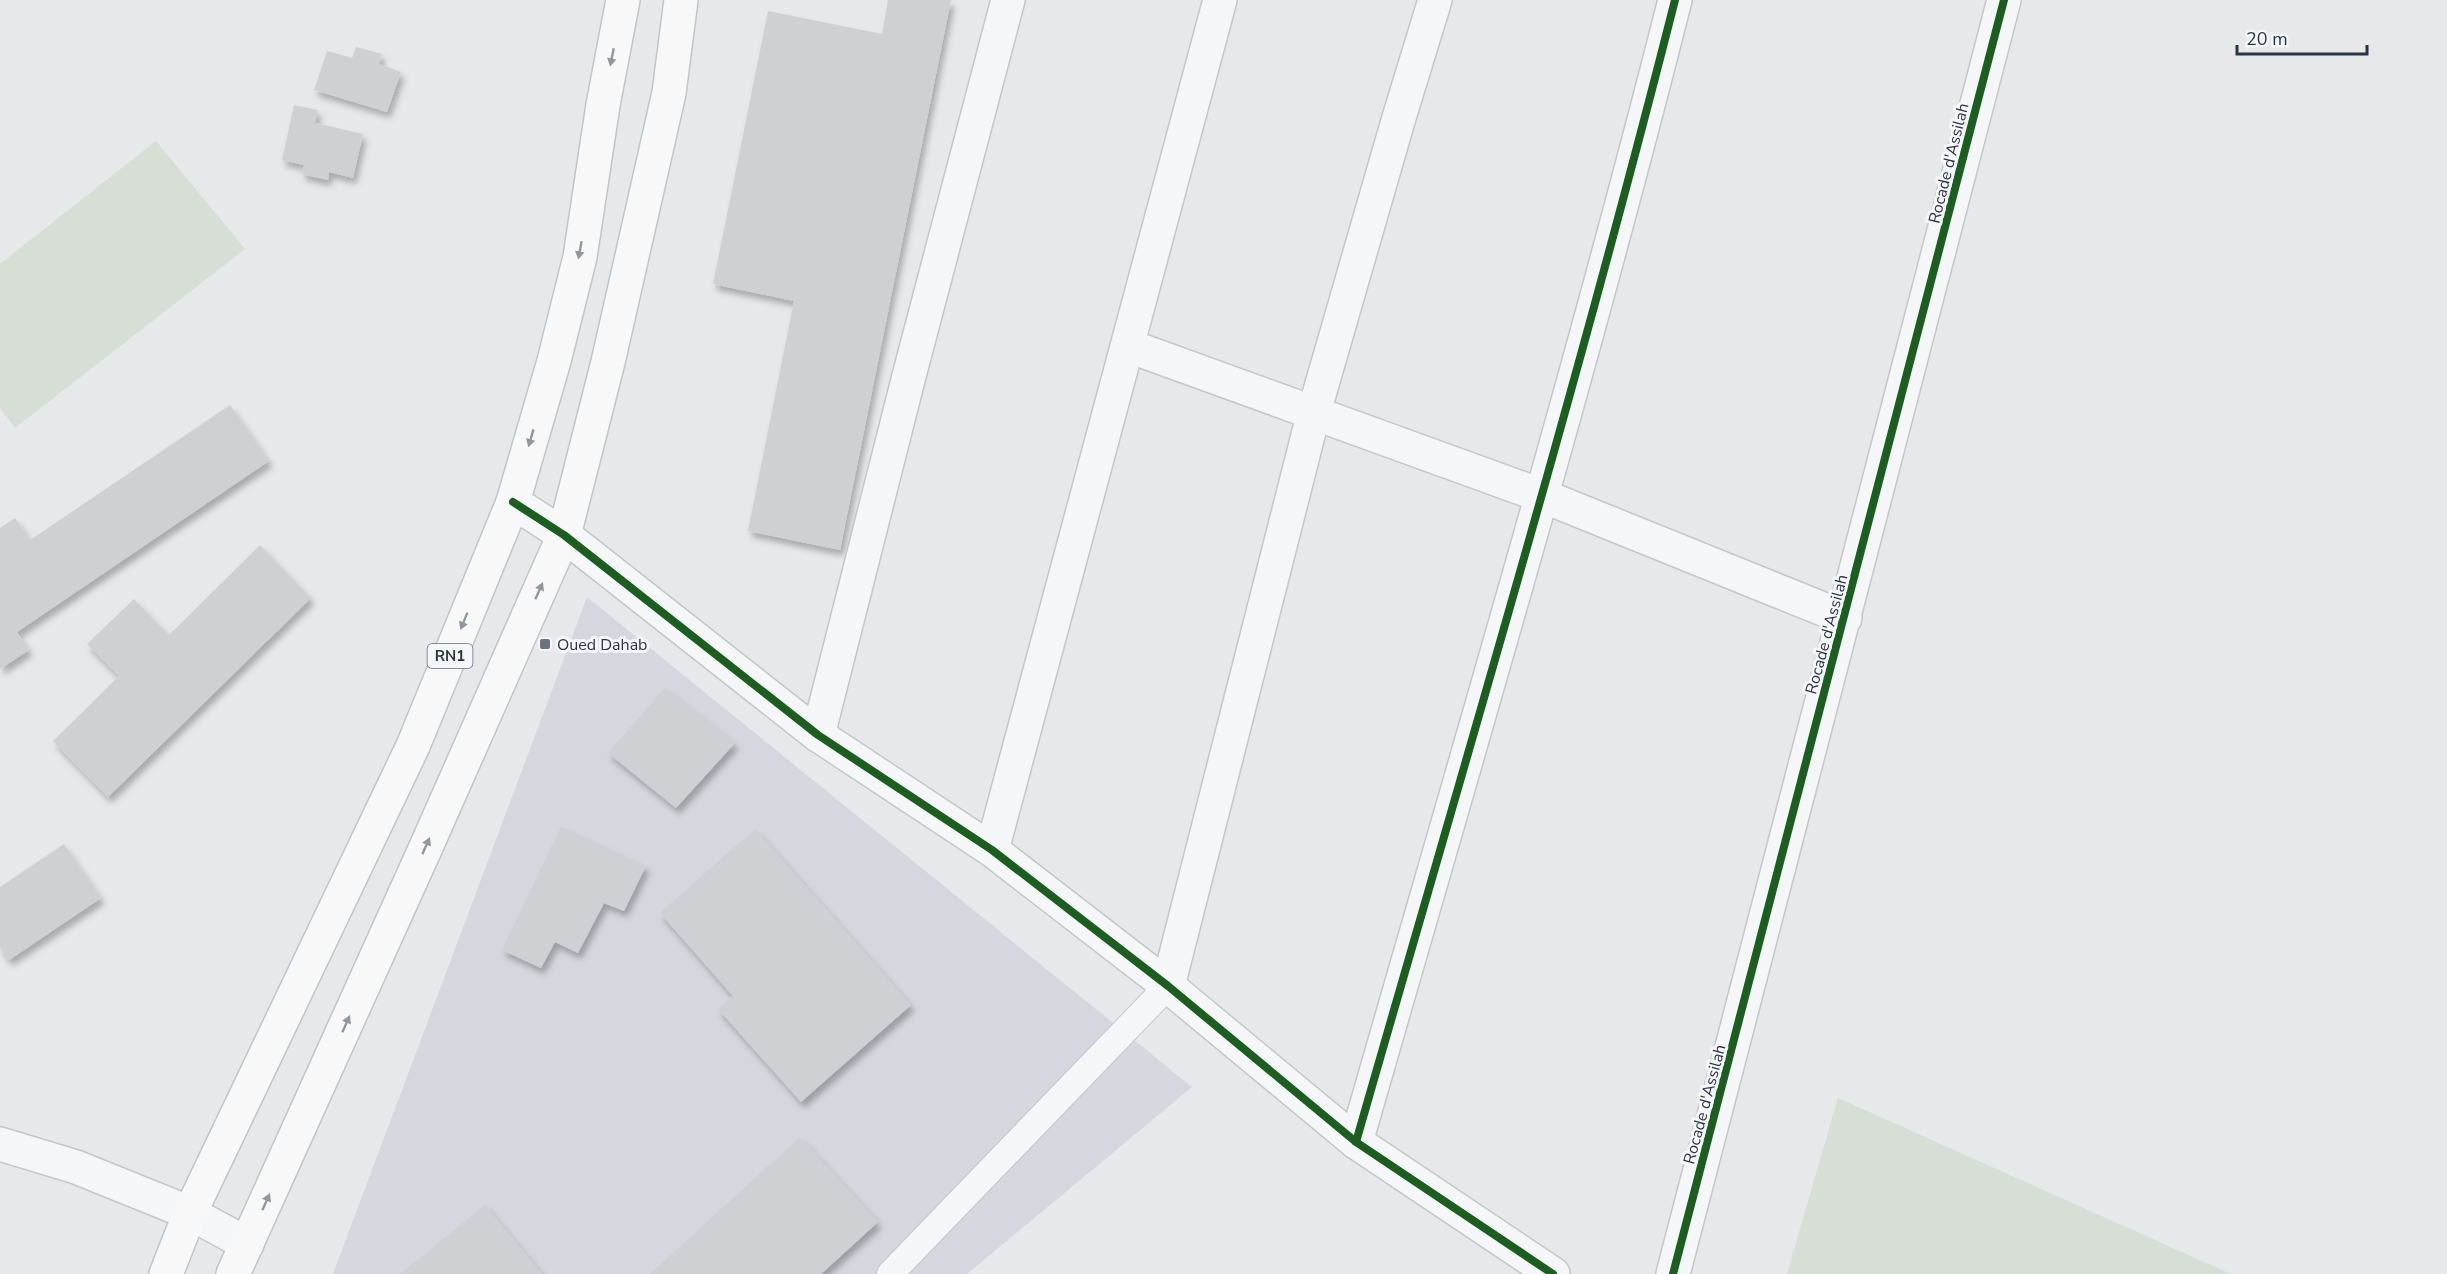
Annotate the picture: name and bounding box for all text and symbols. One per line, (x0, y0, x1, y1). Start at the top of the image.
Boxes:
scale bar (2237, 18, 2368, 56)
text: 20 m (2246, 27, 2288, 51)
one-way arrow (607, 48, 616, 67)
street label: Rocade d'Assilah (1923, 101, 1975, 226)
one-way arrow (576, 240, 585, 259)
one-way arrow (526, 430, 535, 448)
street label: Rocade d'Assilah (1800, 572, 1854, 697)
one-way arrow (535, 582, 544, 600)
one-way arrow (459, 612, 468, 630)
place label: Oued Dahab (557, 634, 647, 656)
marker: Oued Dahab (538, 637, 552, 651)
road number: RN1 (428, 644, 472, 668)
one-way arrow (422, 838, 431, 855)
one-way arrow (342, 1015, 351, 1033)
street label: Rocade d'Assilah (1678, 1042, 1732, 1167)
one-way arrow (261, 1192, 271, 1210)

